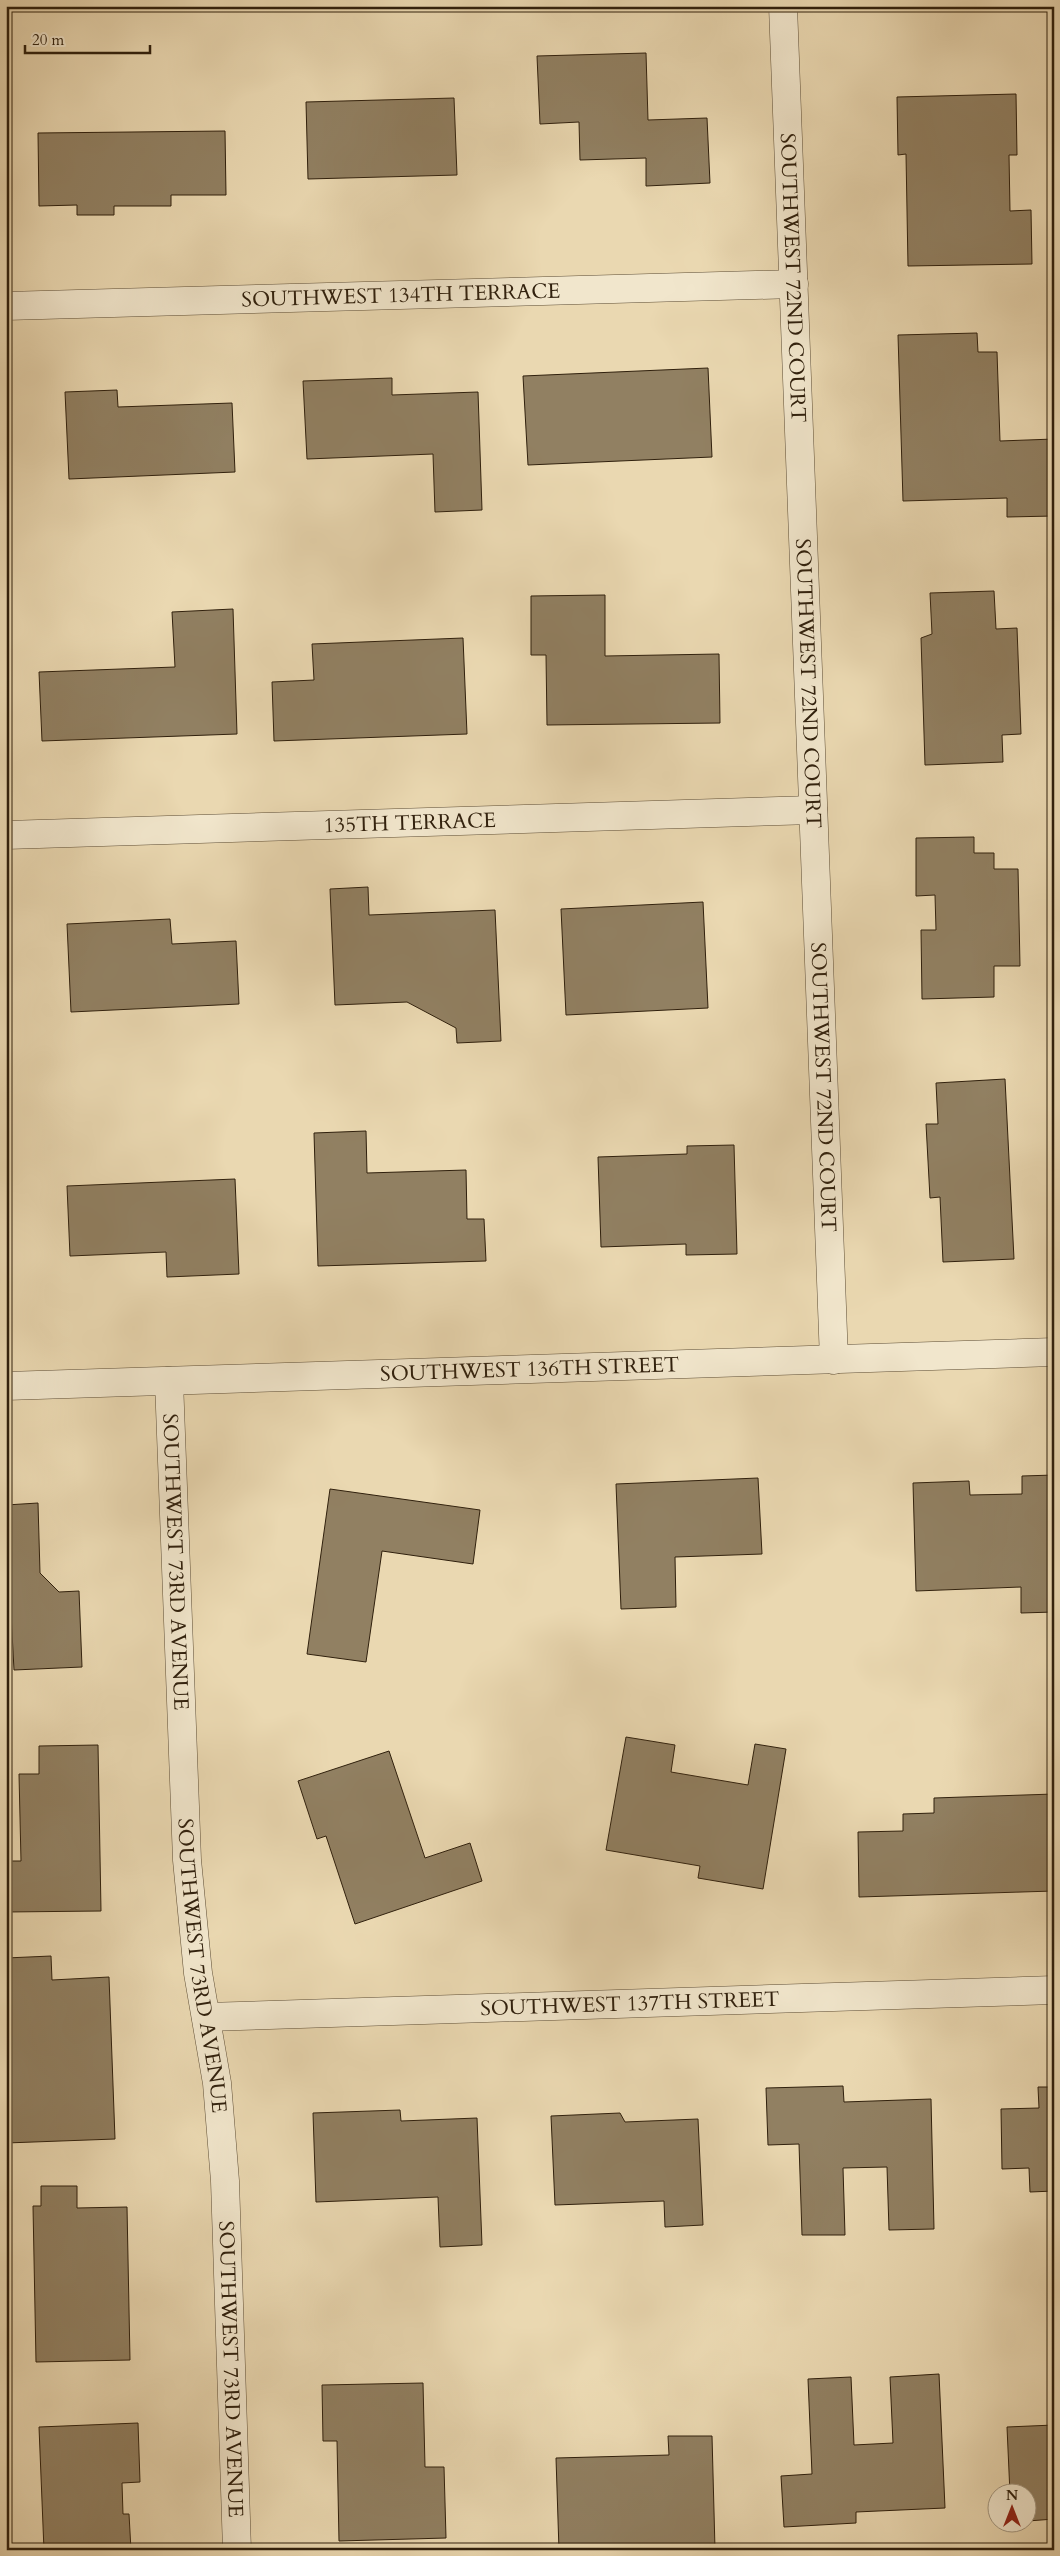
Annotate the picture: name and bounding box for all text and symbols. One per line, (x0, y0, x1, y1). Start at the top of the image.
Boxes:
scale bar (25, 22, 150, 54)
text: 20 m (32, 30, 64, 50)
street label: SOUTHWEST 72ND COURT (773, 132, 813, 423)
street label: SOUTHWEST 134TH TERRACE (241, 276, 561, 314)
street label: SOUTHWEST 72ND COURT (789, 538, 828, 829)
street label: 135TH TERRACE (323, 805, 496, 840)
street label: SOUTHWEST 72ND COURT (804, 942, 844, 1233)
street label: SOUTHWEST 136TH STREET (380, 1350, 680, 1388)
street label: SOUTHWEST 73RD AVENUE (156, 1413, 196, 1711)
street label: SOUTHWEST 73RD AVENUE (171, 1818, 234, 2114)
street label: SOUTHWEST 137TH STREET (480, 1984, 780, 2023)
street label: SOUTHWEST 73RD AVENUE (212, 2220, 250, 2518)
north arrow (988, 2484, 1038, 2534)
text: N (1006, 2486, 1018, 2505)

